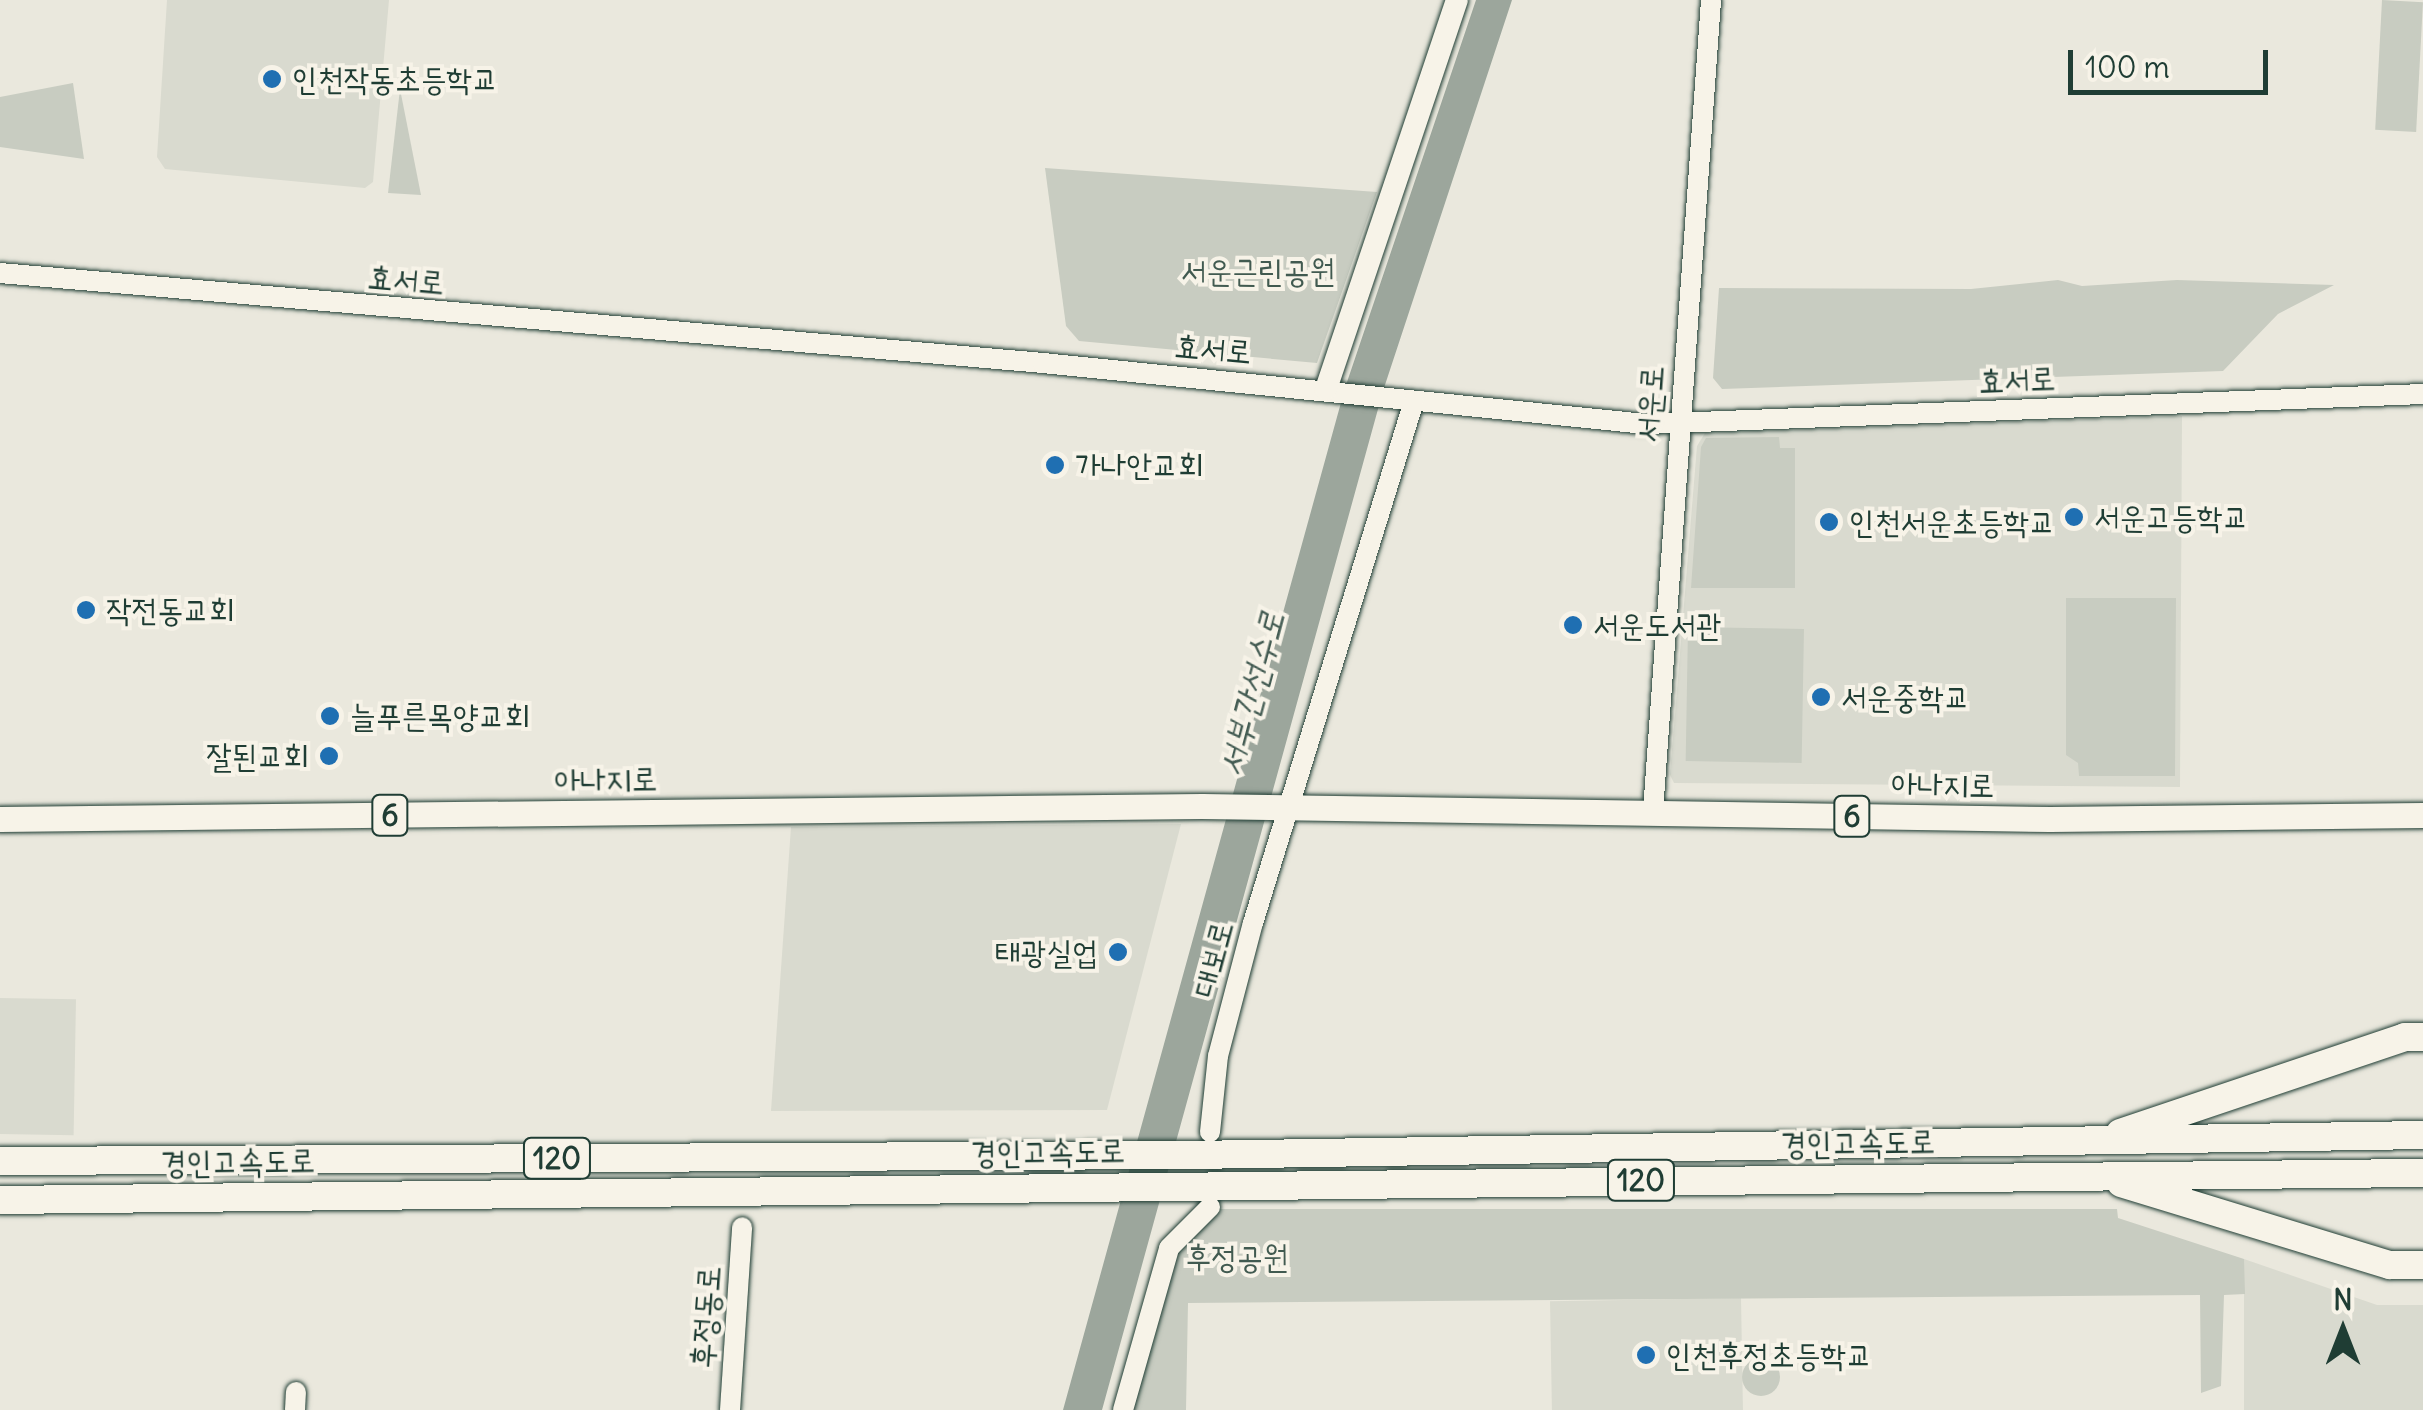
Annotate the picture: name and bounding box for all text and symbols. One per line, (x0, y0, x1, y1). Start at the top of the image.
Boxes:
scale bar (2073, 30, 2273, 92)
text: 100 m (2085, 48, 2170, 86)
place label: 인천작동초등학교 (292, 60, 498, 98)
marker: 인천작동초등학교 (261, 68, 283, 90)
park label: 서운근린공원 (1181, 252, 1335, 290)
street label: 효서로 (366, 258, 446, 302)
street label: 효서로 (1173, 327, 1253, 371)
street label: 효서로 (1978, 359, 2056, 401)
street label: 서운로 (1628, 364, 1672, 444)
place label: 가나안교회 (1075, 446, 1204, 484)
marker: 가나안교회 (1044, 454, 1066, 476)
place label: 서운고등학교 (2094, 498, 2248, 536)
place label: 인천서운초등학교 (1849, 503, 2055, 541)
marker: 서운고등학교 (2063, 506, 2085, 528)
marker: 인천서운초등학교 (1818, 511, 1840, 533)
place label: 작전동교회 (106, 591, 235, 629)
marker: 작전동교회 (75, 599, 97, 621)
water label: 서부간선수로 (1208, 606, 1292, 780)
place label: 서운도서관 (1593, 606, 1722, 644)
marker: 서운도서관 (1562, 614, 1584, 636)
place label: 서운중학교 (1841, 678, 1970, 716)
marker: 서운중학교 (1810, 686, 1832, 708)
place label: 늘푸른목양교회 (350, 697, 530, 735)
marker: 늘푸른목양교회 (319, 705, 341, 727)
place label: 잘된교회 (206, 737, 309, 775)
marker: 잘된교회 (318, 745, 340, 767)
street label: 아나지로 (554, 760, 658, 800)
street label: 아나지로 (1891, 765, 1995, 805)
road number: 6 (370, 790, 410, 840)
road number: 6 (1832, 791, 1872, 841)
street label: 대보로 (1184, 917, 1242, 1001)
place label: 태광실업 (995, 933, 1098, 971)
marker: 태광실업 (1107, 941, 1129, 963)
street label: 경인고속도로 (1780, 1122, 1936, 1164)
street label: 경인고속도로 (970, 1131, 1126, 1173)
road number: 120 (522, 1133, 592, 1183)
street label: 경인고속도로 (160, 1141, 316, 1183)
road number: 120 (1606, 1155, 1676, 1205)
park label: 후정공원 (1186, 1238, 1288, 1276)
street label: 후정동로 (683, 1264, 729, 1370)
north arrow (2293, 1280, 2393, 1380)
text: N (2333, 1282, 2353, 1318)
place label: 인천후정초등학교 (1666, 1336, 1872, 1374)
marker: 인천후정초등학교 (1635, 1344, 1657, 1366)

